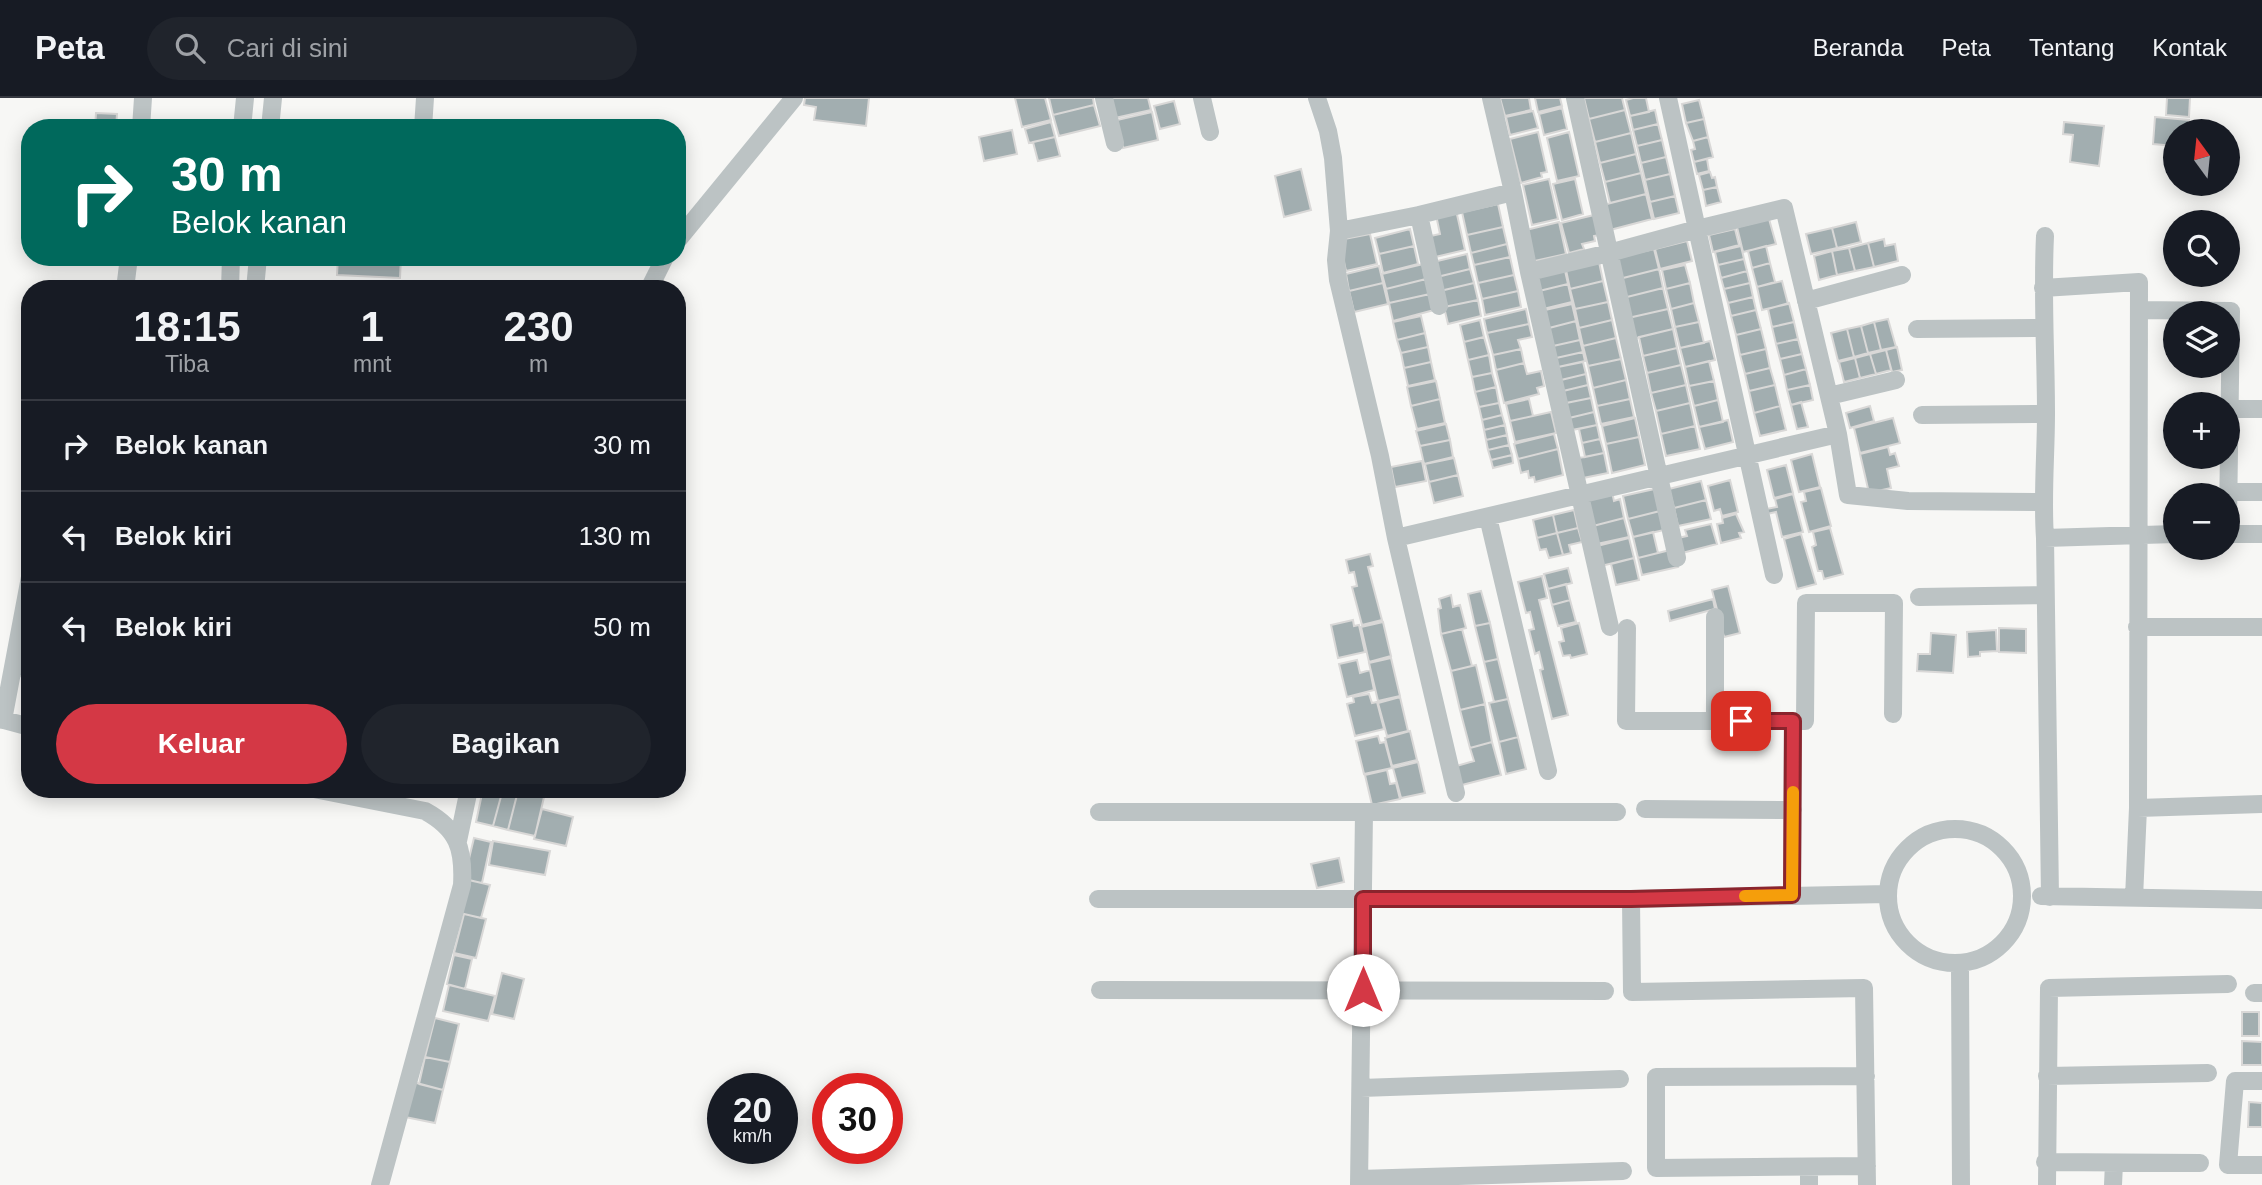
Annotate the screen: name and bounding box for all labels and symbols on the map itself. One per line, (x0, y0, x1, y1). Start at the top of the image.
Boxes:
north arrow (2163, 119, 2240, 196)
pin (1711, 691, 1771, 751)
position arrow (1326, 953, 1400, 1027)
speed limit sign: 30 (812, 1073, 903, 1164)

